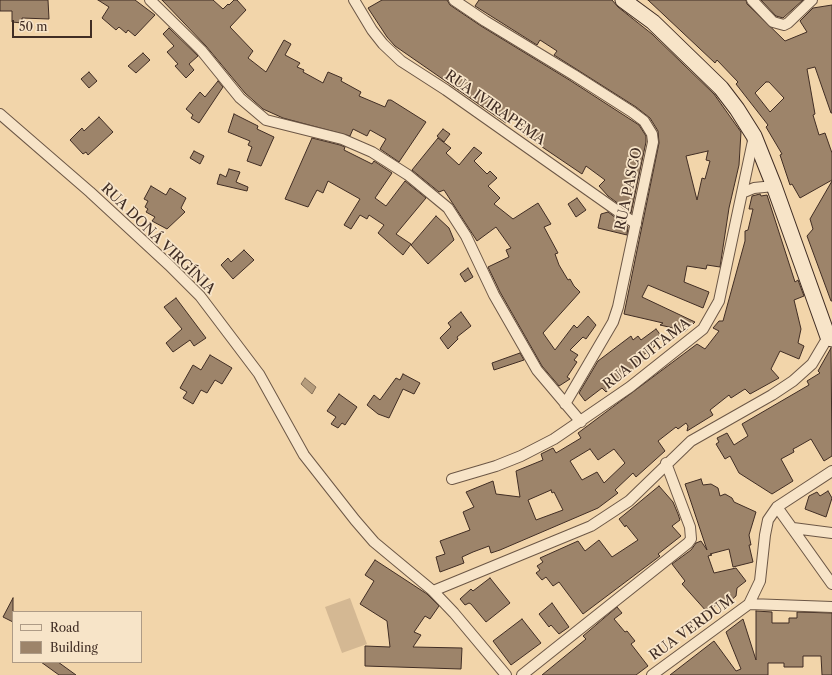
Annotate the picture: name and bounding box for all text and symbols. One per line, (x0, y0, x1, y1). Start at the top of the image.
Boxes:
scale bar (14, 12, 94, 38)
text: 50 m (19, 19, 48, 34)
street label: RUA IVIRAPEMA (441, 67, 549, 149)
street label: RUA PASCO (612, 146, 646, 232)
street label: RUA DONÁ VIRGÍNIA (97, 180, 219, 298)
street label: RUA DUITAMA (600, 315, 694, 393)
street label: RUA VERDUM (646, 592, 738, 664)
legend (12, 611, 142, 663)
text: Road (50, 620, 80, 635)
text: Building (50, 640, 98, 655)

